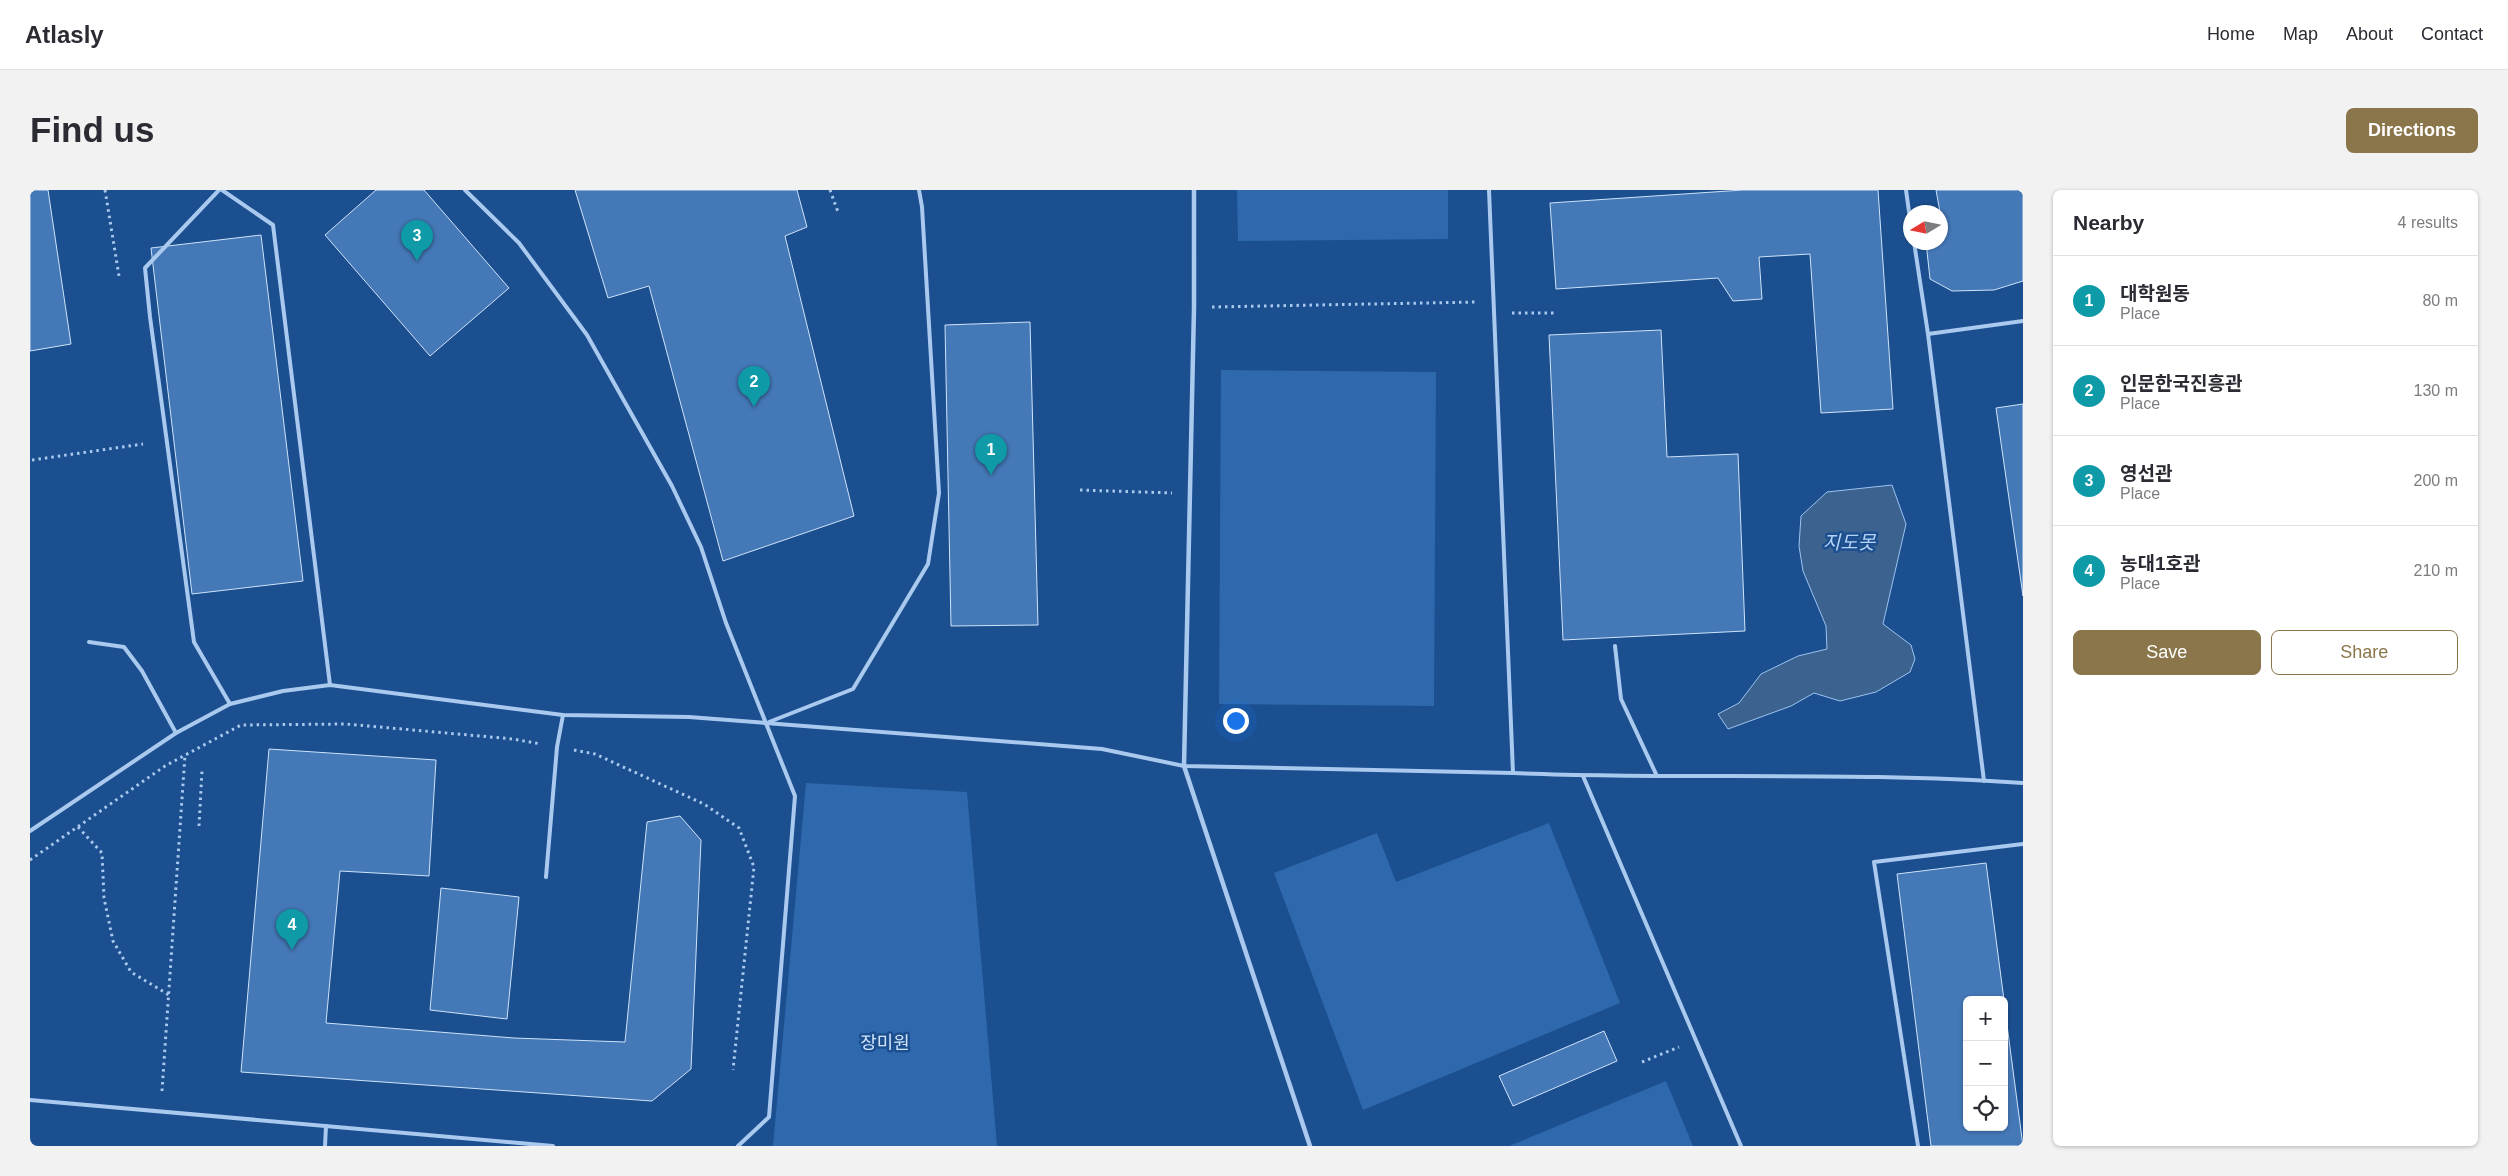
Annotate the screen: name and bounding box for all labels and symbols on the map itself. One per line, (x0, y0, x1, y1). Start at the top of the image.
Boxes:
north arrow (1903, 205, 1948, 250)
pin: 3 (401, 220, 433, 261)
pin: 2 (738, 366, 770, 407)
pin: 1 (975, 434, 1007, 475)
water label: 지도못 (1823, 532, 1877, 553)
your location (1223, 708, 1249, 734)
pin: 4 (276, 909, 308, 950)
park label: 장미원 (860, 1033, 910, 1053)

